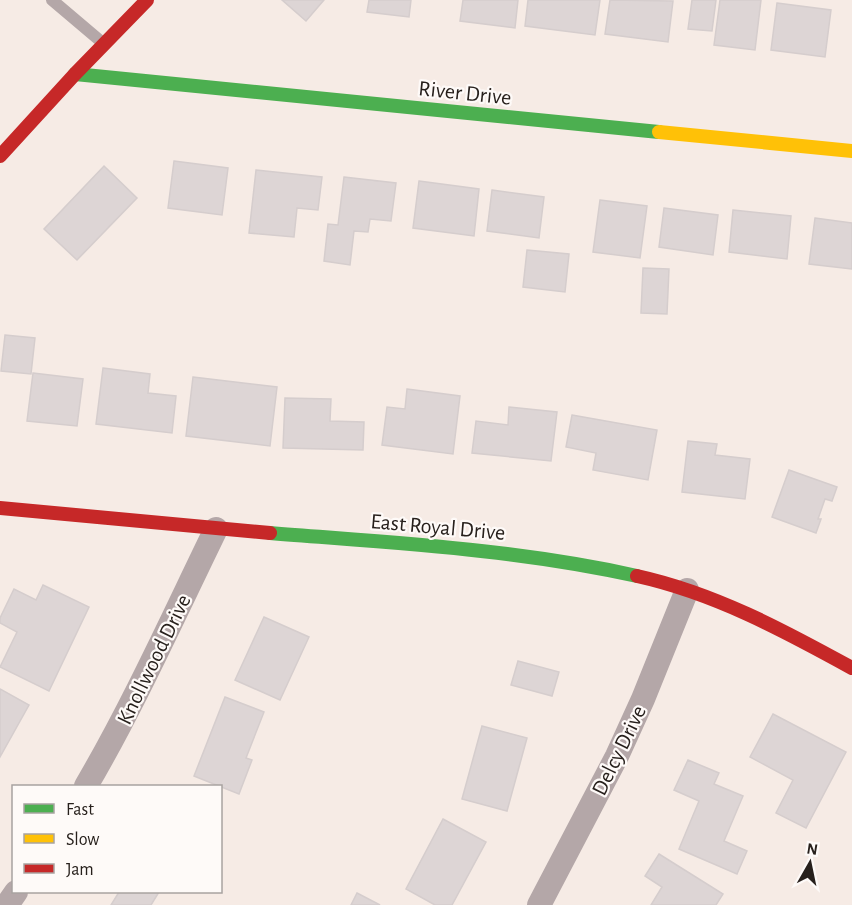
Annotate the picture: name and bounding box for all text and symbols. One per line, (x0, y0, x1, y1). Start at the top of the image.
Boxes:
street label: River Drive (417, 77, 512, 109)
street label: East Royal Drive (370, 510, 506, 544)
street label: Knollwood Drive (113, 591, 195, 728)
street label: Delcy Drive (588, 702, 650, 799)
legend (12, 785, 222, 893)
text: Fast (66, 801, 94, 819)
text: Slow (66, 831, 99, 849)
north arrow (780, 833, 840, 893)
text: N (805, 840, 819, 858)
text: Jam (66, 861, 94, 879)

